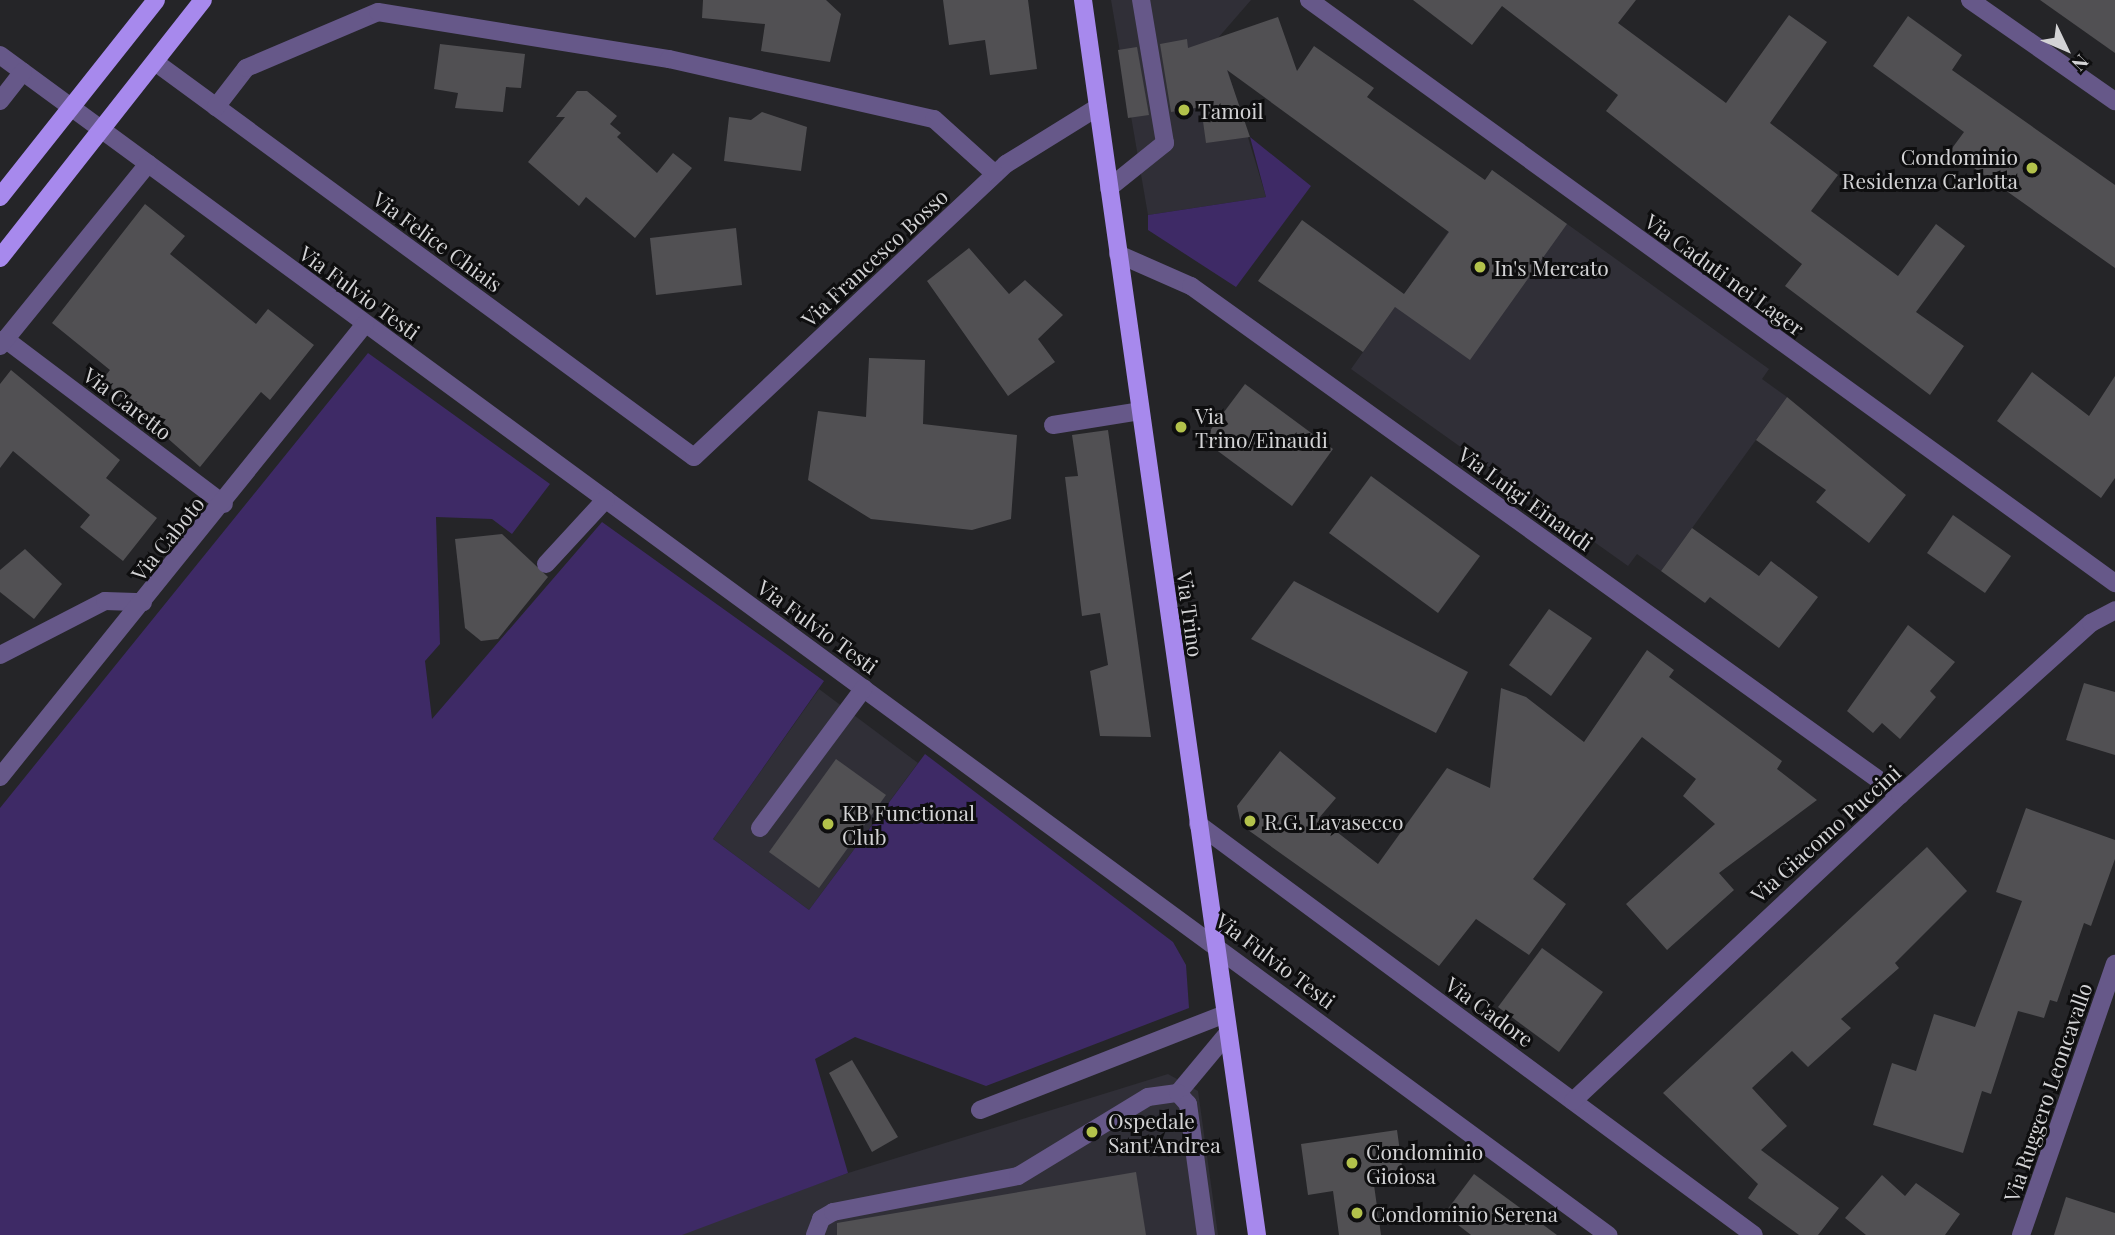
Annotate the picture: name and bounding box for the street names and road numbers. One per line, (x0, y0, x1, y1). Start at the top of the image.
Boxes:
street label: Via Francesco Bosso (796, 183, 952, 331)
street label: Via Felice Chiais (368, 186, 508, 296)
street label: Via Caduti nei Lager (1640, 208, 1810, 340)
street label: Via Fulvio Testi (295, 240, 425, 344)
street label: Via Caretto (79, 361, 177, 445)
street label: Via Luigi Einaudi (1454, 441, 1598, 555)
street label: Via Caboto (125, 491, 209, 585)
street label: Via Trino (1172, 569, 1210, 659)
street label: Via Fulvio Testi (753, 574, 883, 678)
street label: Via Giacomo Puccini (1745, 759, 1905, 907)
street label: Via Fulvio Testi (1211, 907, 1341, 1013)
street label: Via Cadore (1441, 971, 1539, 1051)
street label: Via Ruggero Leoncavallo (1998, 979, 2096, 1205)

